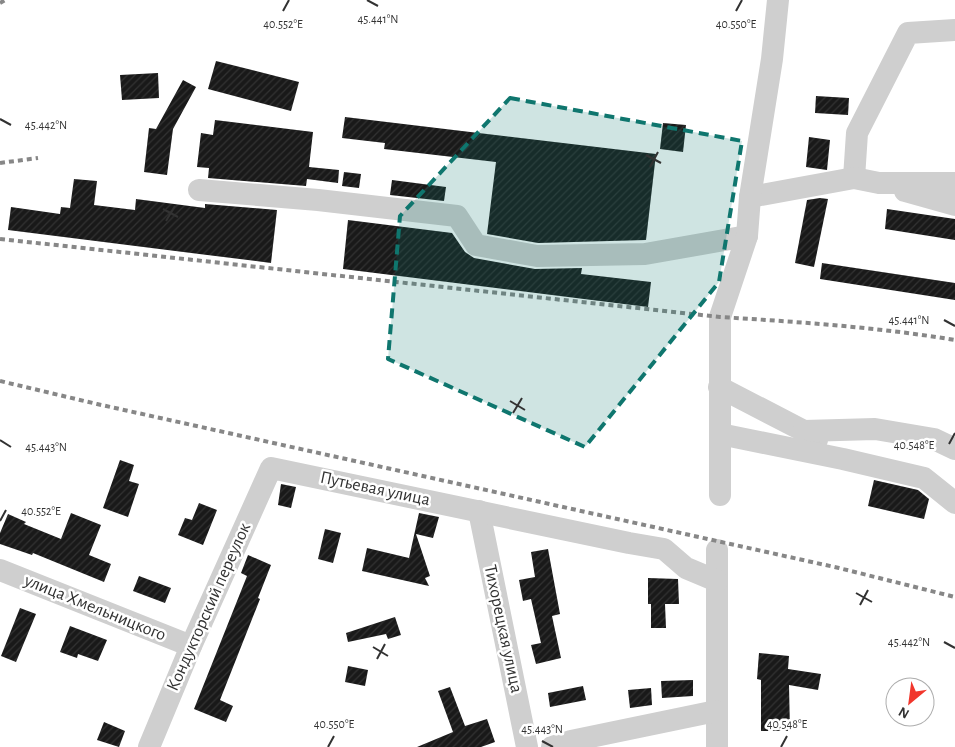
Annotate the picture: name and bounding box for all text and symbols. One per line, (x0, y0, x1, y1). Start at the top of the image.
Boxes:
text: 45.441°N (358, 13, 398, 25)
text: 40.552°E (263, 18, 303, 30)
text: 40.550°E (716, 18, 756, 30)
text: 45.442°N (25, 119, 67, 131)
text: 45.441°N (889, 314, 929, 326)
text: 40.548°E (894, 439, 935, 451)
text: 45.443°N (25, 441, 67, 453)
street label: Путьевая улица (318, 469, 432, 509)
text: 40.552°E (21, 505, 61, 517)
street label: Кондукторский переулок (164, 520, 255, 694)
street label: Тихорецкая улица (481, 563, 525, 695)
street label: улица Хмельницкого (21, 571, 168, 645)
text: 45.442°N (888, 636, 930, 648)
north arrow (885, 677, 935, 727)
text: N (897, 704, 912, 721)
text: 40.550°E (314, 718, 354, 730)
text: 40.548°E (767, 718, 808, 730)
text: 45.443°N (521, 723, 563, 735)

